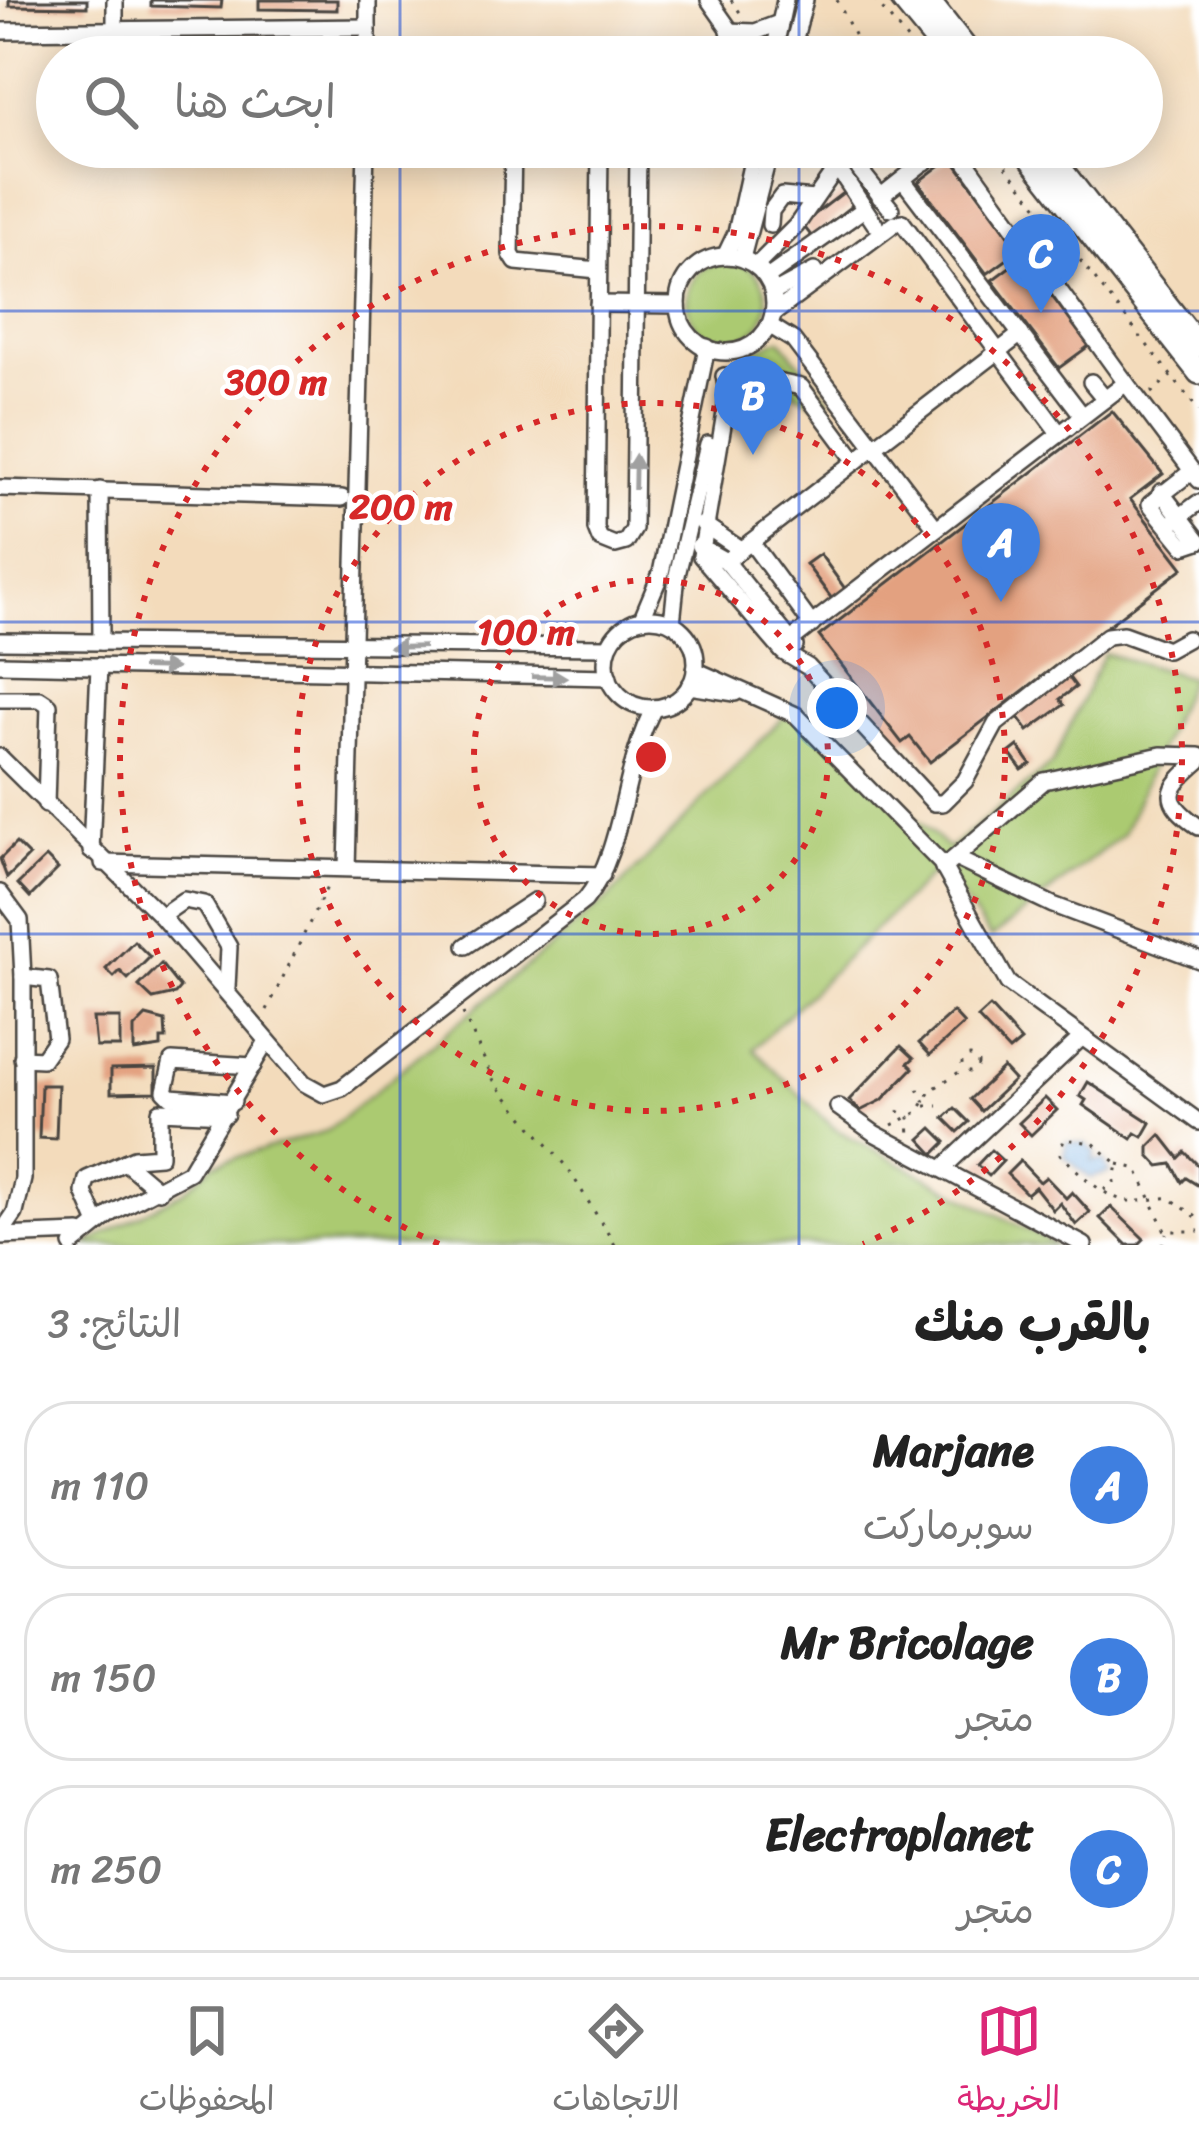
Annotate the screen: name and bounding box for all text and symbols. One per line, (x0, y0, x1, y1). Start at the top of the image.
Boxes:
search box (36, 36, 1163, 168)
text: ابحث هنا (174, 62, 336, 142)
icon: search (78, 69, 144, 135)
pin: C (1002, 214, 1080, 313)
text: 300 m (224, 350, 327, 414)
pin: B (714, 356, 792, 455)
one-way arrow (625, 452, 645, 490)
text: 200 m (349, 475, 453, 539)
pin: A (962, 503, 1040, 602)
text: 100 m (477, 600, 575, 664)
one-way arrow (387, 638, 425, 657)
one-way arrow (141, 658, 179, 677)
one-way arrow (531, 667, 569, 686)
your location (807, 678, 867, 738)
centre of rings (630, 736, 672, 778)
text: بالقرب منك (914, 1278, 1151, 1368)
text: النتائج: 3 (48, 1289, 181, 1358)
text: Marjane (873, 1411, 1034, 1491)
text: 110 m (51, 1451, 149, 1520)
text: A (1096, 1451, 1122, 1520)
text: سوبرماركت (863, 1491, 1034, 1560)
text: Mr Bricolage (781, 1603, 1034, 1683)
text: 150 m (51, 1643, 156, 1712)
text: B (1097, 1643, 1121, 1712)
text: متجر (958, 1683, 1034, 1752)
text: Electroplanet (765, 1795, 1034, 1875)
text: 250 m (51, 1835, 162, 1904)
text: C (1097, 1835, 1121, 1904)
text: متجر (958, 1875, 1034, 1944)
tab: المحفوظات (139, 1998, 275, 2128)
tab: الاتجاهات (552, 1998, 680, 2128)
tab: الخريطة (957, 1998, 1060, 2128)

